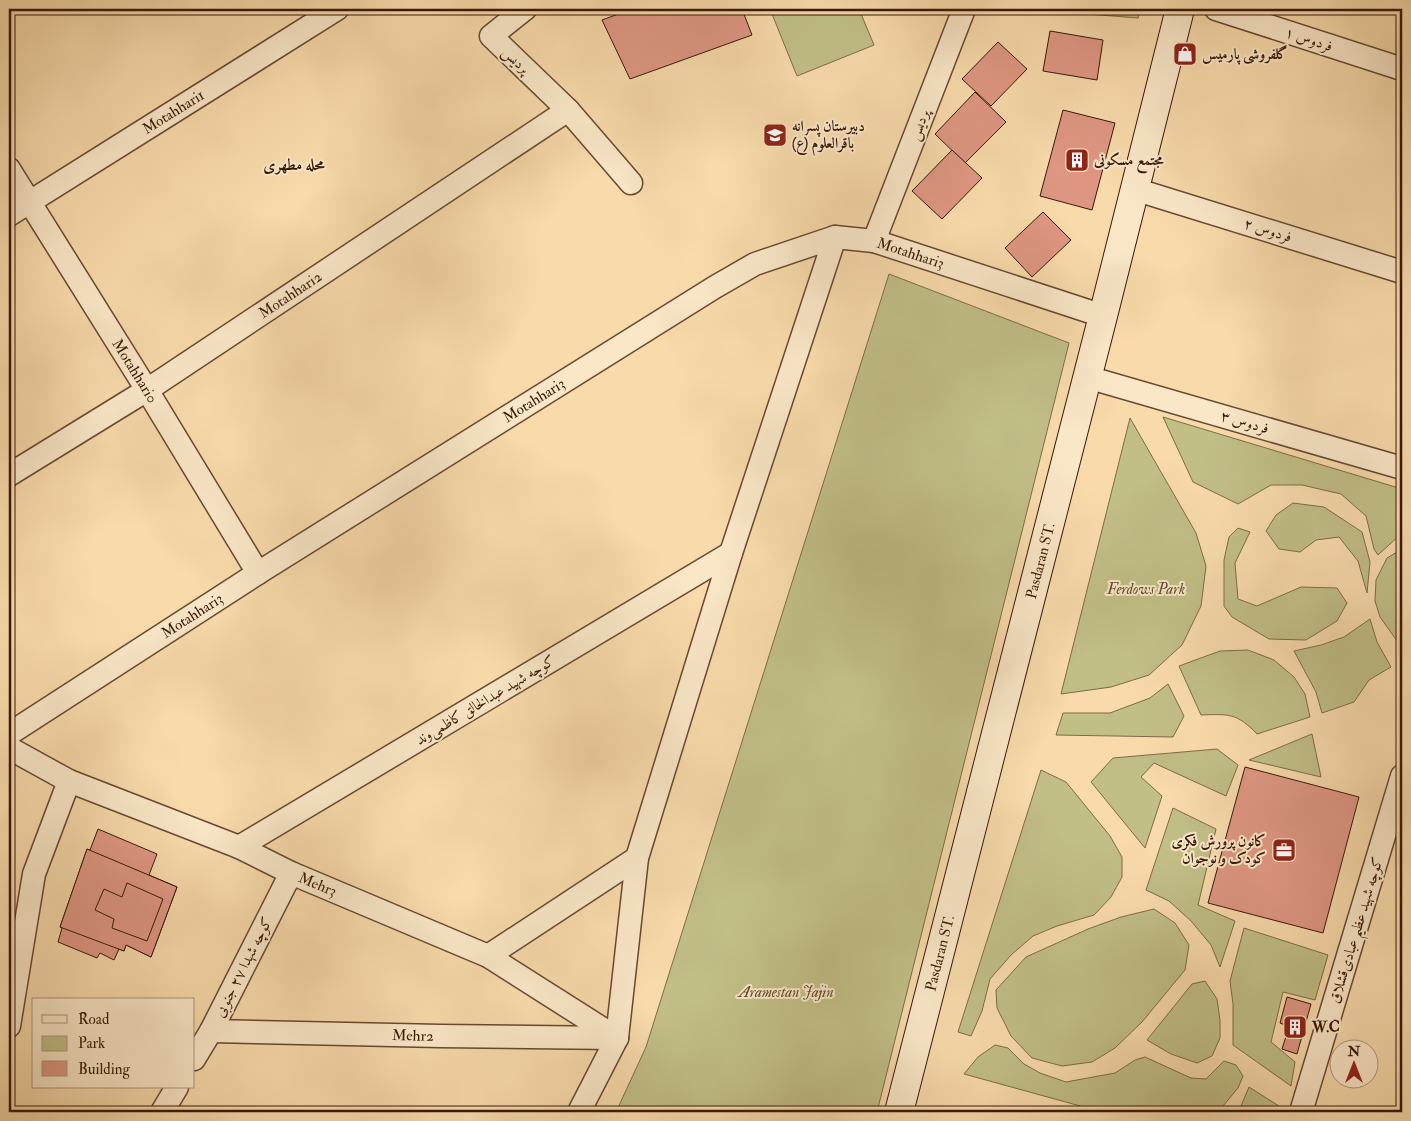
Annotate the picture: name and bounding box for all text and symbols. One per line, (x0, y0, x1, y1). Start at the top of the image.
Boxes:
street label: فردوس ۱ (1283, 23, 1335, 56)
shop icon: گلفروشی پارمیس (1172, 41, 1198, 67)
street label: پردیس (498, 43, 535, 79)
place label: گلفروشی پارمیس (1202, 44, 1288, 65)
street label: Motahhari1 (139, 86, 208, 139)
street label: پردیس (905, 106, 934, 143)
place label: دبیرستان پسرانه باقرالعلوم (ع) (792, 117, 865, 156)
school or university icon: دبیرستان پسرانه باقرالعلوم (ع) (762, 122, 788, 148)
building icon: مجتمع مسکونی (1064, 147, 1090, 173)
place label: مجتمع مسکونی (1093, 151, 1165, 174)
district label: محله مطهری (263, 155, 325, 175)
street label: فردوس ۲ (1242, 214, 1294, 247)
street label: Motahhari3 (874, 234, 947, 273)
street label: Motahhari2 (255, 267, 326, 323)
street label: Motahhari0 (108, 336, 162, 407)
street label: Motahhari3 (500, 374, 569, 427)
street label: فردوس ۳ (1219, 407, 1271, 438)
street label: Pasdaran ST. (1022, 521, 1060, 601)
park label: Ferdows Park (1106, 580, 1185, 599)
street label: Motahhari3 (158, 589, 227, 643)
street label: کوچه شهید عبدالخالق کاظمی‌وند (412, 651, 559, 750)
place label: کانون پرورش فکری کودک و نوجوان (1172, 832, 1266, 868)
office icon: کانون پرورش فکری کودک و نوجوان (1271, 837, 1297, 863)
street label: کوچه شهید عظیم عبادی‌قشلاق (1325, 855, 1393, 1007)
street label: Mehr3 (296, 868, 340, 901)
street label: Pasdaran ST. (921, 913, 959, 993)
street label: کوچه شهدا ۲۷ جنوبی (210, 914, 278, 1021)
park label: Aramestan Jajin (736, 983, 834, 1002)
legend (32, 998, 195, 1088)
text: Road (78, 1010, 110, 1029)
building icon: W.C (1282, 1014, 1308, 1040)
place label: W.C (1311, 1018, 1340, 1037)
street label: Mehr2 (392, 1026, 434, 1046)
text: Park (78, 1034, 105, 1053)
north arrow (1328, 1038, 1378, 1088)
text: N (1347, 1043, 1361, 1060)
text: Building (78, 1060, 130, 1079)

